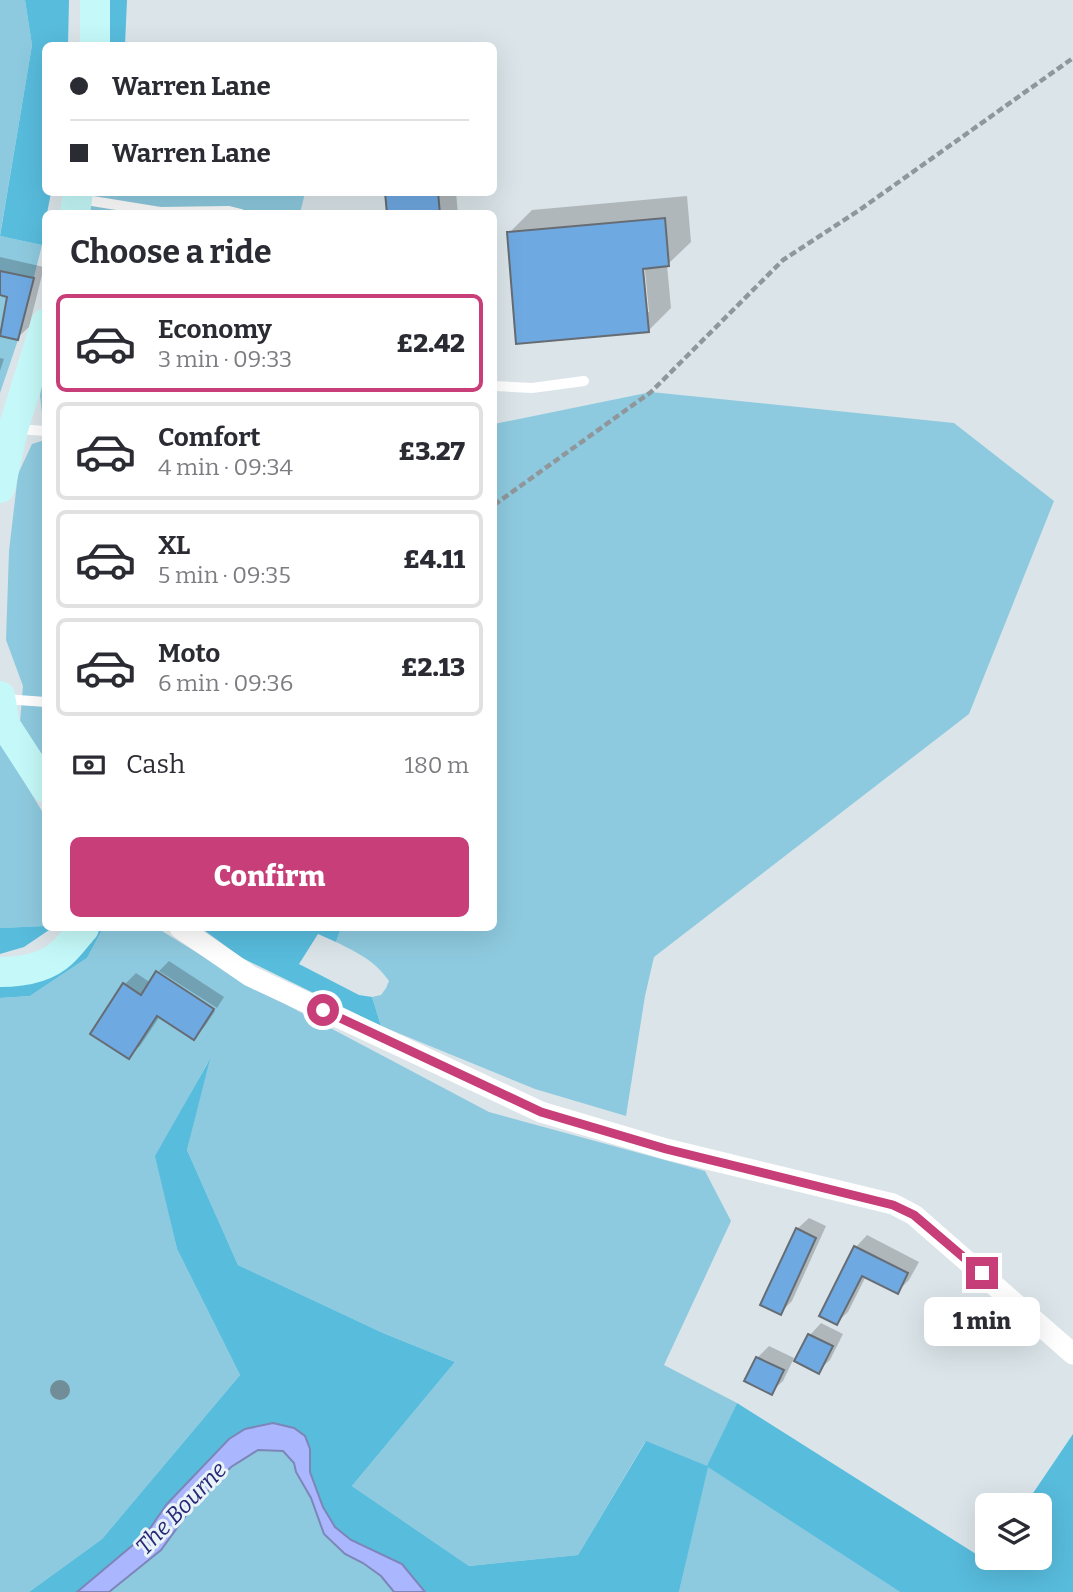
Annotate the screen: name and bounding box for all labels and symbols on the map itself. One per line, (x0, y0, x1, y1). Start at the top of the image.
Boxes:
route start (307, 994, 339, 1026)
route end (966, 1257, 998, 1289)
callout: 1 min (924, 1298, 1040, 1346)
water label: The Bourne (130, 1455, 233, 1560)

